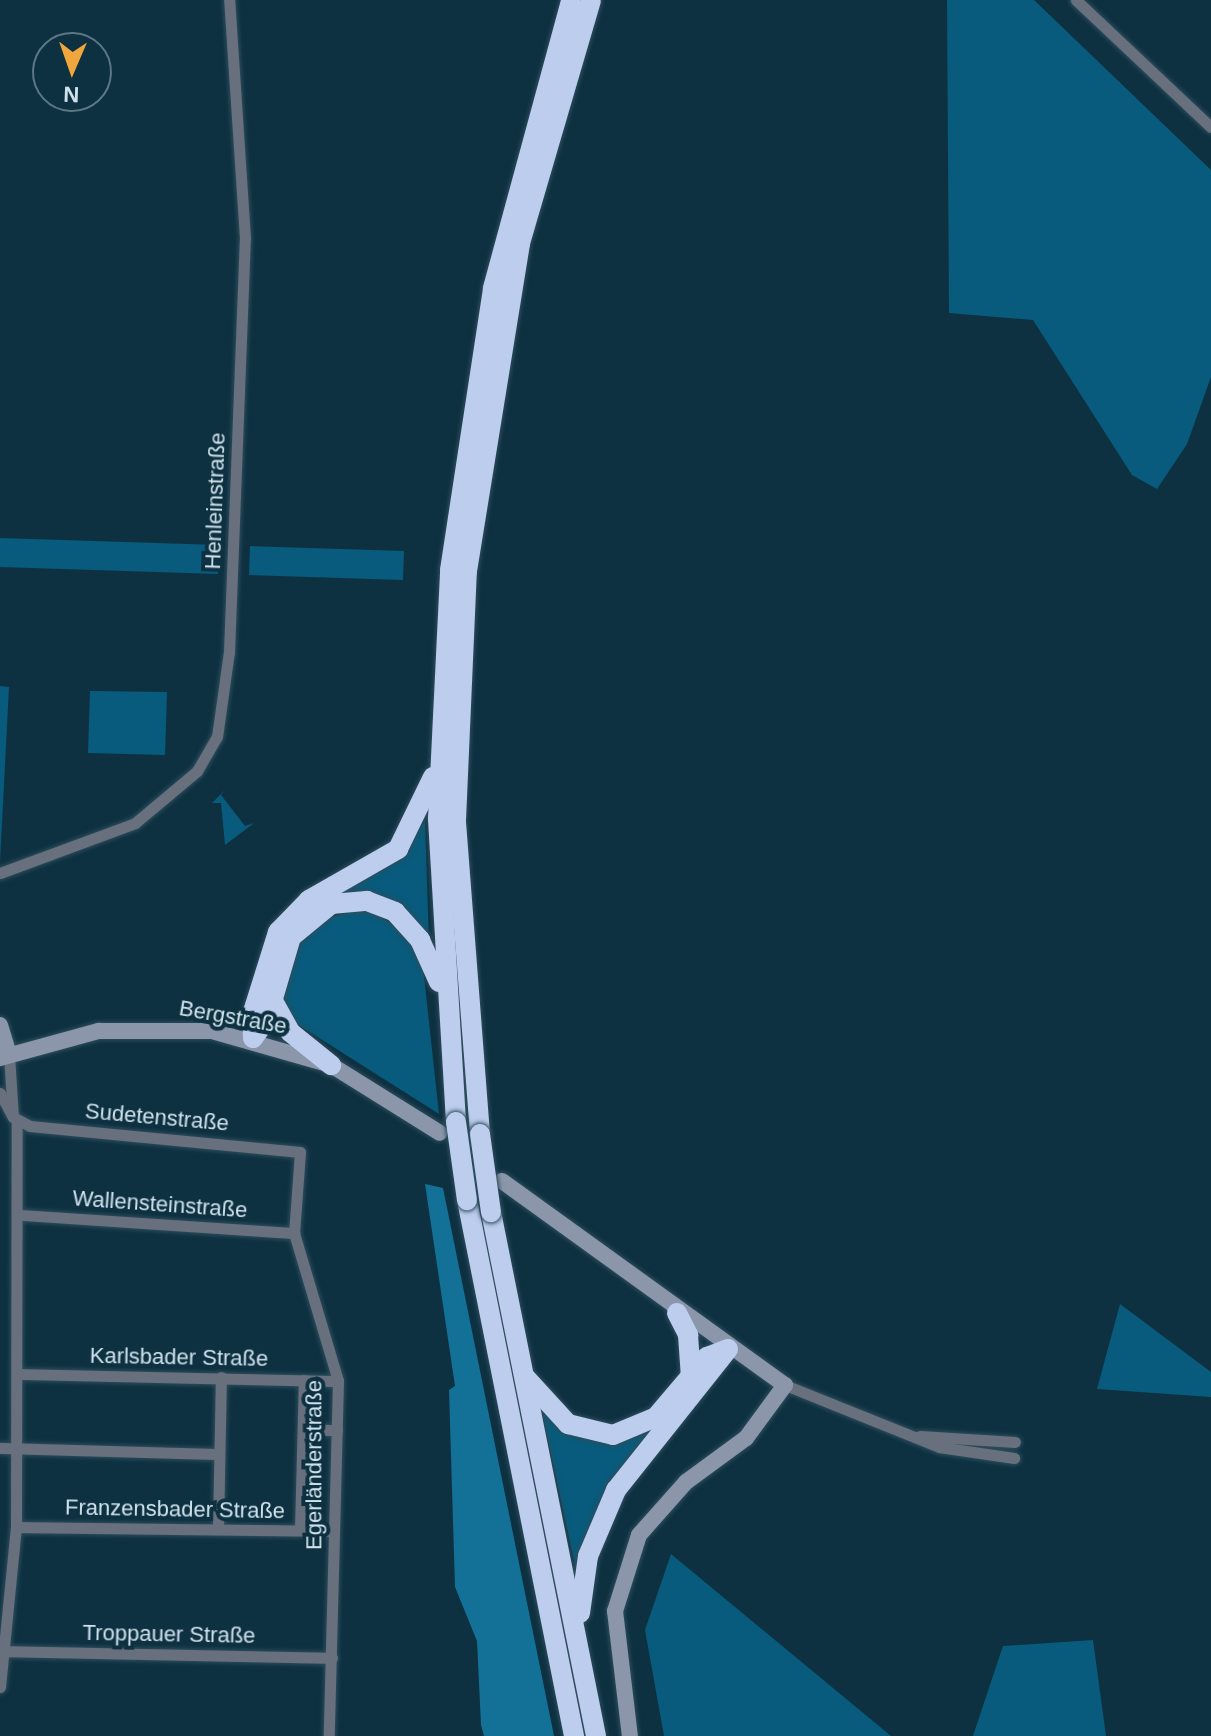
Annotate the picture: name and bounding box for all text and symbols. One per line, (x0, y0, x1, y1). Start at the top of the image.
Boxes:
north arrow (32, 32, 112, 112)
text: N (63, 82, 80, 107)
street label: Henleinstraße (199, 432, 231, 570)
street label: Bergstraße (177, 995, 289, 1039)
street label: Sudetenstraße (84, 1098, 230, 1136)
street label: Wallensteinstraße (72, 1185, 248, 1223)
street label: Karlsbader Straße (90, 1342, 268, 1372)
street label: Egerländerstraße (301, 1380, 327, 1550)
street label: Franzensbader Straße (65, 1494, 285, 1524)
street label: Troppauer Straße (82, 1619, 256, 1649)

